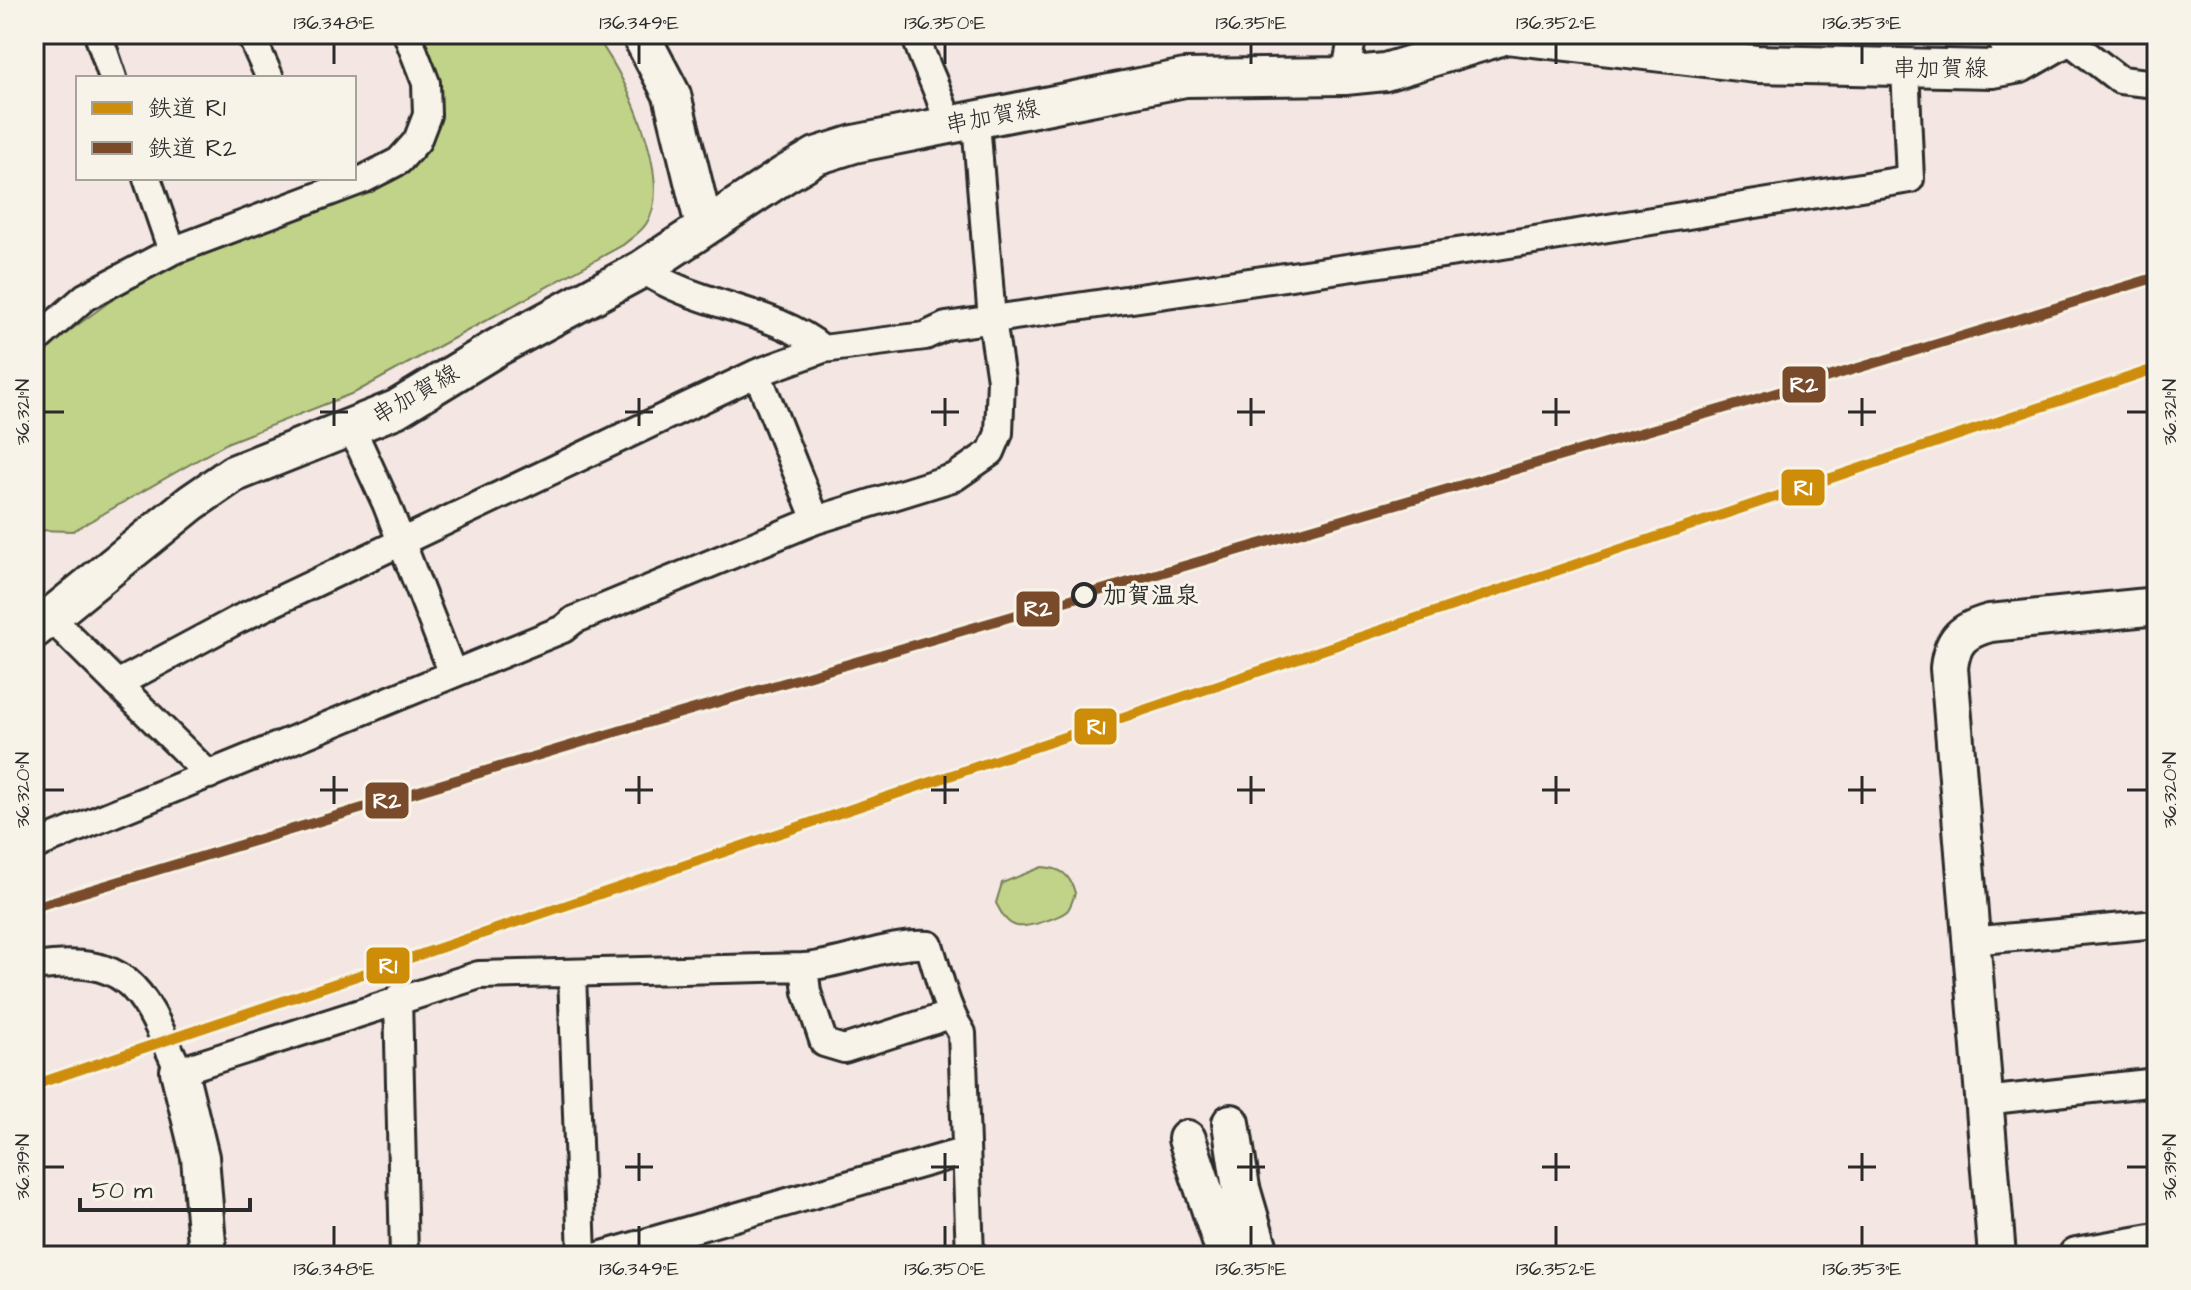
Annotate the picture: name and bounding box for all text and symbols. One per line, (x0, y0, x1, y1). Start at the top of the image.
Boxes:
text: 136.348°E (293, 9, 375, 37)
text: 136.349°E (599, 9, 679, 37)
text: 136.350°E (904, 9, 986, 37)
text: 136.351°E (1215, 9, 1287, 37)
text: 136.352°E (1516, 9, 1596, 37)
text: 136.353°E (1823, 9, 1902, 37)
street label: 串加賀線 (1892, 52, 1988, 86)
legend (76, 76, 356, 180)
street label: 串加賀線 (942, 91, 1043, 143)
text: 鉄道 R1 (148, 92, 226, 126)
text: 鉄道 R2 (148, 132, 237, 166)
street label: 串加賀線 (365, 356, 466, 434)
line badge: R2 (1781, 365, 1827, 404)
text: R2 (1790, 370, 1819, 401)
text: 36.321°N (9, 379, 37, 445)
text: 36.321°N (2156, 379, 2184, 445)
line badge: R1 (1780, 468, 1826, 507)
text: R1 (1794, 473, 1812, 504)
place label: 加賀温泉 (1103, 579, 1199, 613)
marker: 加賀温泉 (1072, 583, 1096, 607)
line badge: R2 (1015, 590, 1061, 628)
text: R2 (1024, 594, 1053, 625)
line badge: R1 (1073, 707, 1118, 746)
text: R1 (1087, 712, 1105, 743)
text: 36.320°N (9, 752, 37, 828)
text: 36.320°N (2156, 752, 2184, 828)
line badge: R2 (364, 781, 410, 820)
text: R2 (373, 786, 402, 817)
line badge: R1 (365, 946, 411, 985)
text: R1 (379, 951, 397, 982)
text: 36.319°N (9, 1134, 37, 1200)
text: 36.319°N (2156, 1134, 2184, 1200)
scale bar (80, 1162, 250, 1212)
text: 50 m (92, 1174, 153, 1208)
text: 136.348°E (293, 1255, 375, 1283)
text: 136.349°E (599, 1255, 679, 1283)
text: 136.350°E (904, 1255, 986, 1283)
text: 136.351°E (1215, 1255, 1287, 1283)
text: 136.352°E (1516, 1255, 1596, 1283)
text: 136.353°E (1823, 1255, 1902, 1283)

